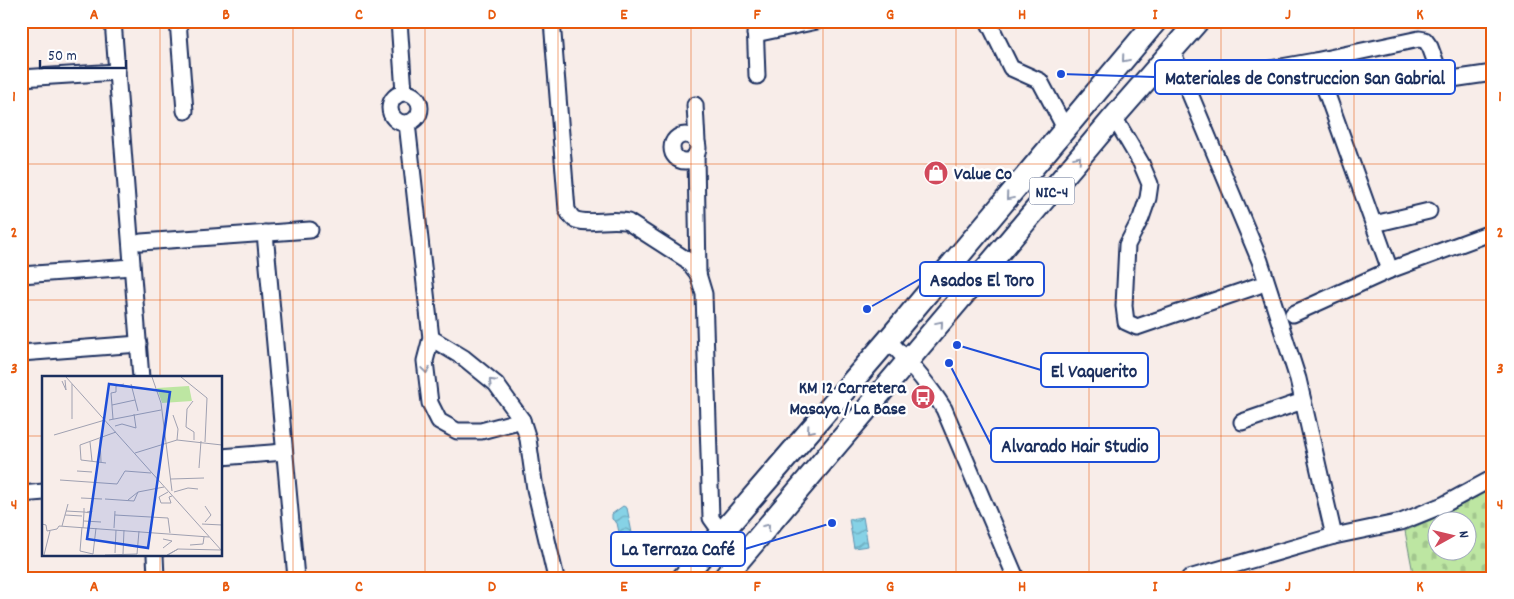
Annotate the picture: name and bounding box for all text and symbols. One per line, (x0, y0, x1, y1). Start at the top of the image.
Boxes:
text: A (90, 4, 99, 27)
text: B (222, 4, 230, 27)
text: C (355, 4, 363, 27)
text: D (488, 4, 497, 27)
text: E (620, 4, 628, 27)
text: F (753, 4, 761, 27)
text: G (886, 4, 894, 27)
text: H (1018, 4, 1026, 27)
text: I (1153, 4, 1159, 27)
text: J (1285, 4, 1291, 27)
text: K (1416, 4, 1424, 27)
scale bar (40, 38, 126, 70)
text: 50 m (48, 46, 77, 68)
one-way arrow (1122, 53, 1130, 62)
callout: Materiales de Construccion San Gabrial (1155, 60, 1455, 94)
text: Materiales de Construccion San Gabrial (1165, 67, 1445, 94)
text: 1 (12, 86, 16, 109)
text: 1 (1498, 86, 1502, 109)
one-way arrow (1073, 156, 1082, 165)
shop icon: Value Co (923, 160, 949, 186)
place label: Value Co (954, 163, 1012, 188)
road number: NIC-4 (1030, 178, 1074, 205)
one-way arrow (1006, 191, 1015, 200)
text: 2 (11, 222, 18, 245)
text: 2 (1497, 222, 1504, 245)
callout: Asados El Toro (920, 262, 1044, 296)
text: Asados El Toro (930, 269, 1035, 296)
one-way arrow (934, 321, 943, 330)
callout: El Vaquerito (1041, 353, 1148, 387)
text: 3 (10, 358, 18, 381)
text: 3 (1496, 358, 1504, 381)
text: El Vaquerito (1051, 360, 1138, 387)
one-way arrow (420, 366, 431, 374)
inset map (42, 376, 222, 556)
place label: KM 12 Carretera Masaya / La Base (789, 377, 907, 423)
one-way arrow (489, 378, 498, 387)
bus stop icon: KM 12 Carretera Masaya / La Base (910, 384, 936, 410)
one-way arrow (807, 424, 816, 433)
callout: Alvarado Hair Studio (991, 428, 1159, 462)
text: Alvarado Hair Studio (1001, 435, 1149, 462)
text: 4 (11, 494, 17, 517)
text: 4 (1497, 494, 1503, 517)
north arrow (1426, 512, 1476, 562)
one-way arrow (762, 524, 771, 533)
text: N (1453, 530, 1473, 539)
callout: La Terraza Café (611, 532, 745, 566)
text: La Terraza Café (621, 538, 735, 565)
text: A (90, 576, 99, 599)
text: B (222, 576, 230, 599)
text: C (355, 576, 363, 599)
text: D (488, 576, 497, 599)
text: E (620, 576, 628, 599)
text: F (753, 576, 761, 599)
text: G (886, 576, 894, 599)
text: H (1018, 576, 1026, 599)
text: I (1153, 576, 1159, 599)
text: J (1285, 576, 1291, 599)
text: K (1416, 576, 1424, 599)

